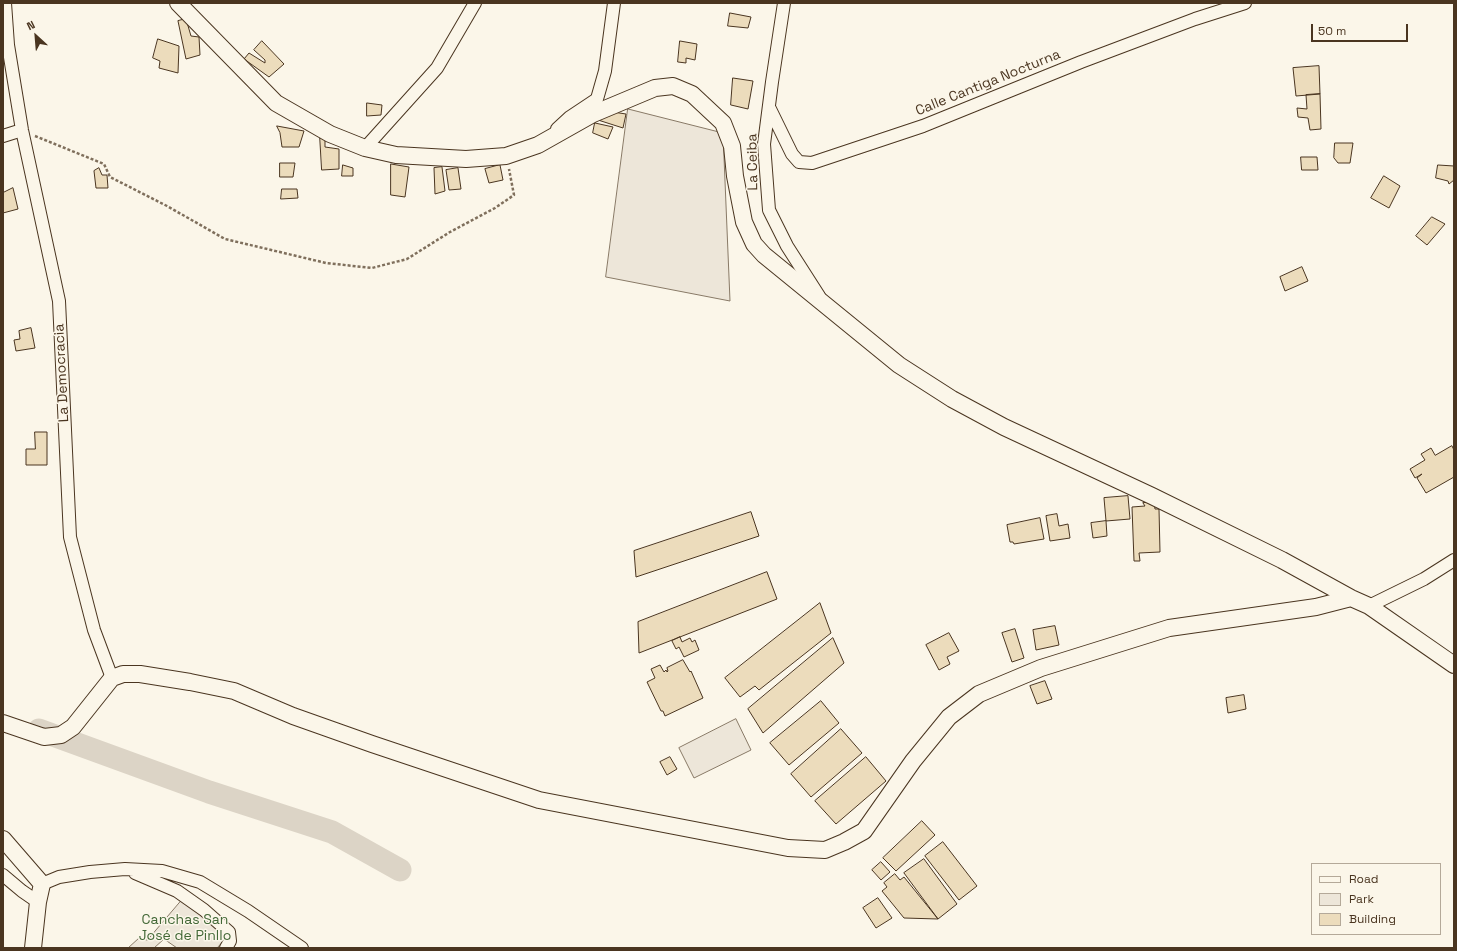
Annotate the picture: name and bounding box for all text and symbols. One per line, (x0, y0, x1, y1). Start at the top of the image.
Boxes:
north arrow (16, 16, 56, 56)
scale bar (1313, 16, 1410, 42)
text: N (24, 17, 37, 33)
text: 50 m (1318, 23, 1346, 39)
street label: Calle Cantiga Nocturna (913, 46, 1063, 120)
street label: La Ceiba (744, 133, 762, 191)
street label: La Democracia (51, 323, 73, 423)
legend (1311, 863, 1441, 935)
text: Road (1349, 871, 1378, 887)
text: Park (1349, 891, 1374, 907)
text: Building (1349, 911, 1396, 927)
park label: Canchas San José de Pinllo (139, 912, 231, 944)

